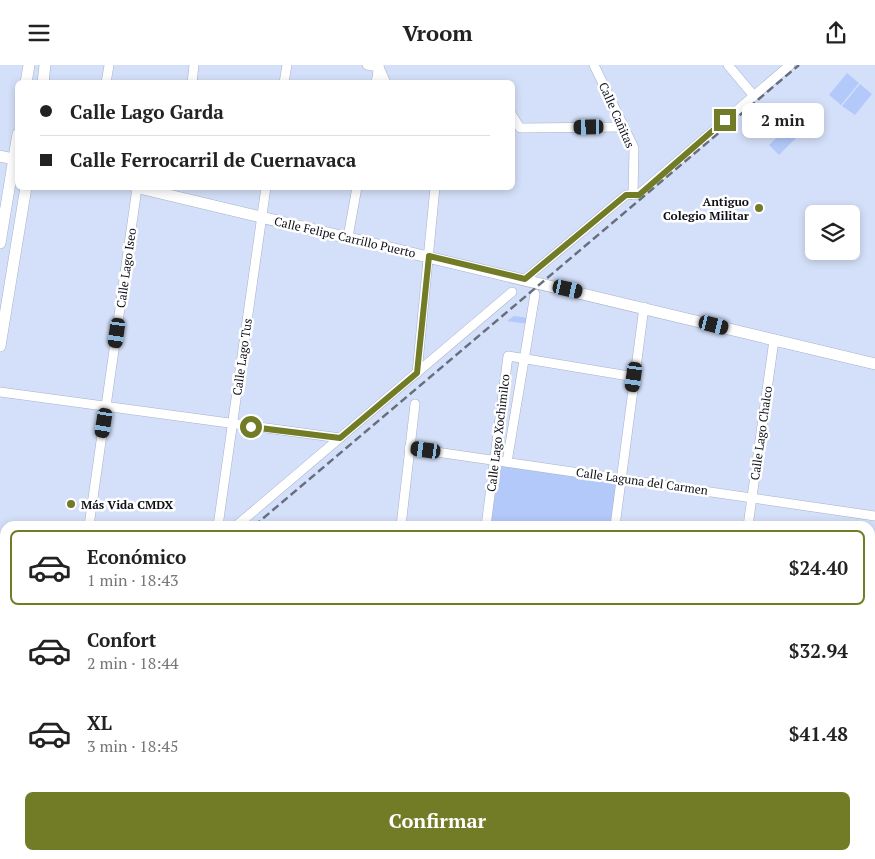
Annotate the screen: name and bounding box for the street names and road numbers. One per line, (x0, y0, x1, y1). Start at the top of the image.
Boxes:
street label: Calle Cañitas (596, 80, 638, 150)
street label: Calle Felipe Carrillo Puerto (273, 213, 418, 261)
street label: Calle Lago Iseo (113, 227, 139, 309)
street label: Calle Lago Tus (229, 318, 255, 396)
street label: Calle Lago Xochimilco (483, 373, 513, 493)
street label: Calle Lago Chalco (747, 385, 775, 481)
street label: Calle Laguna del Carmen (575, 464, 709, 498)

